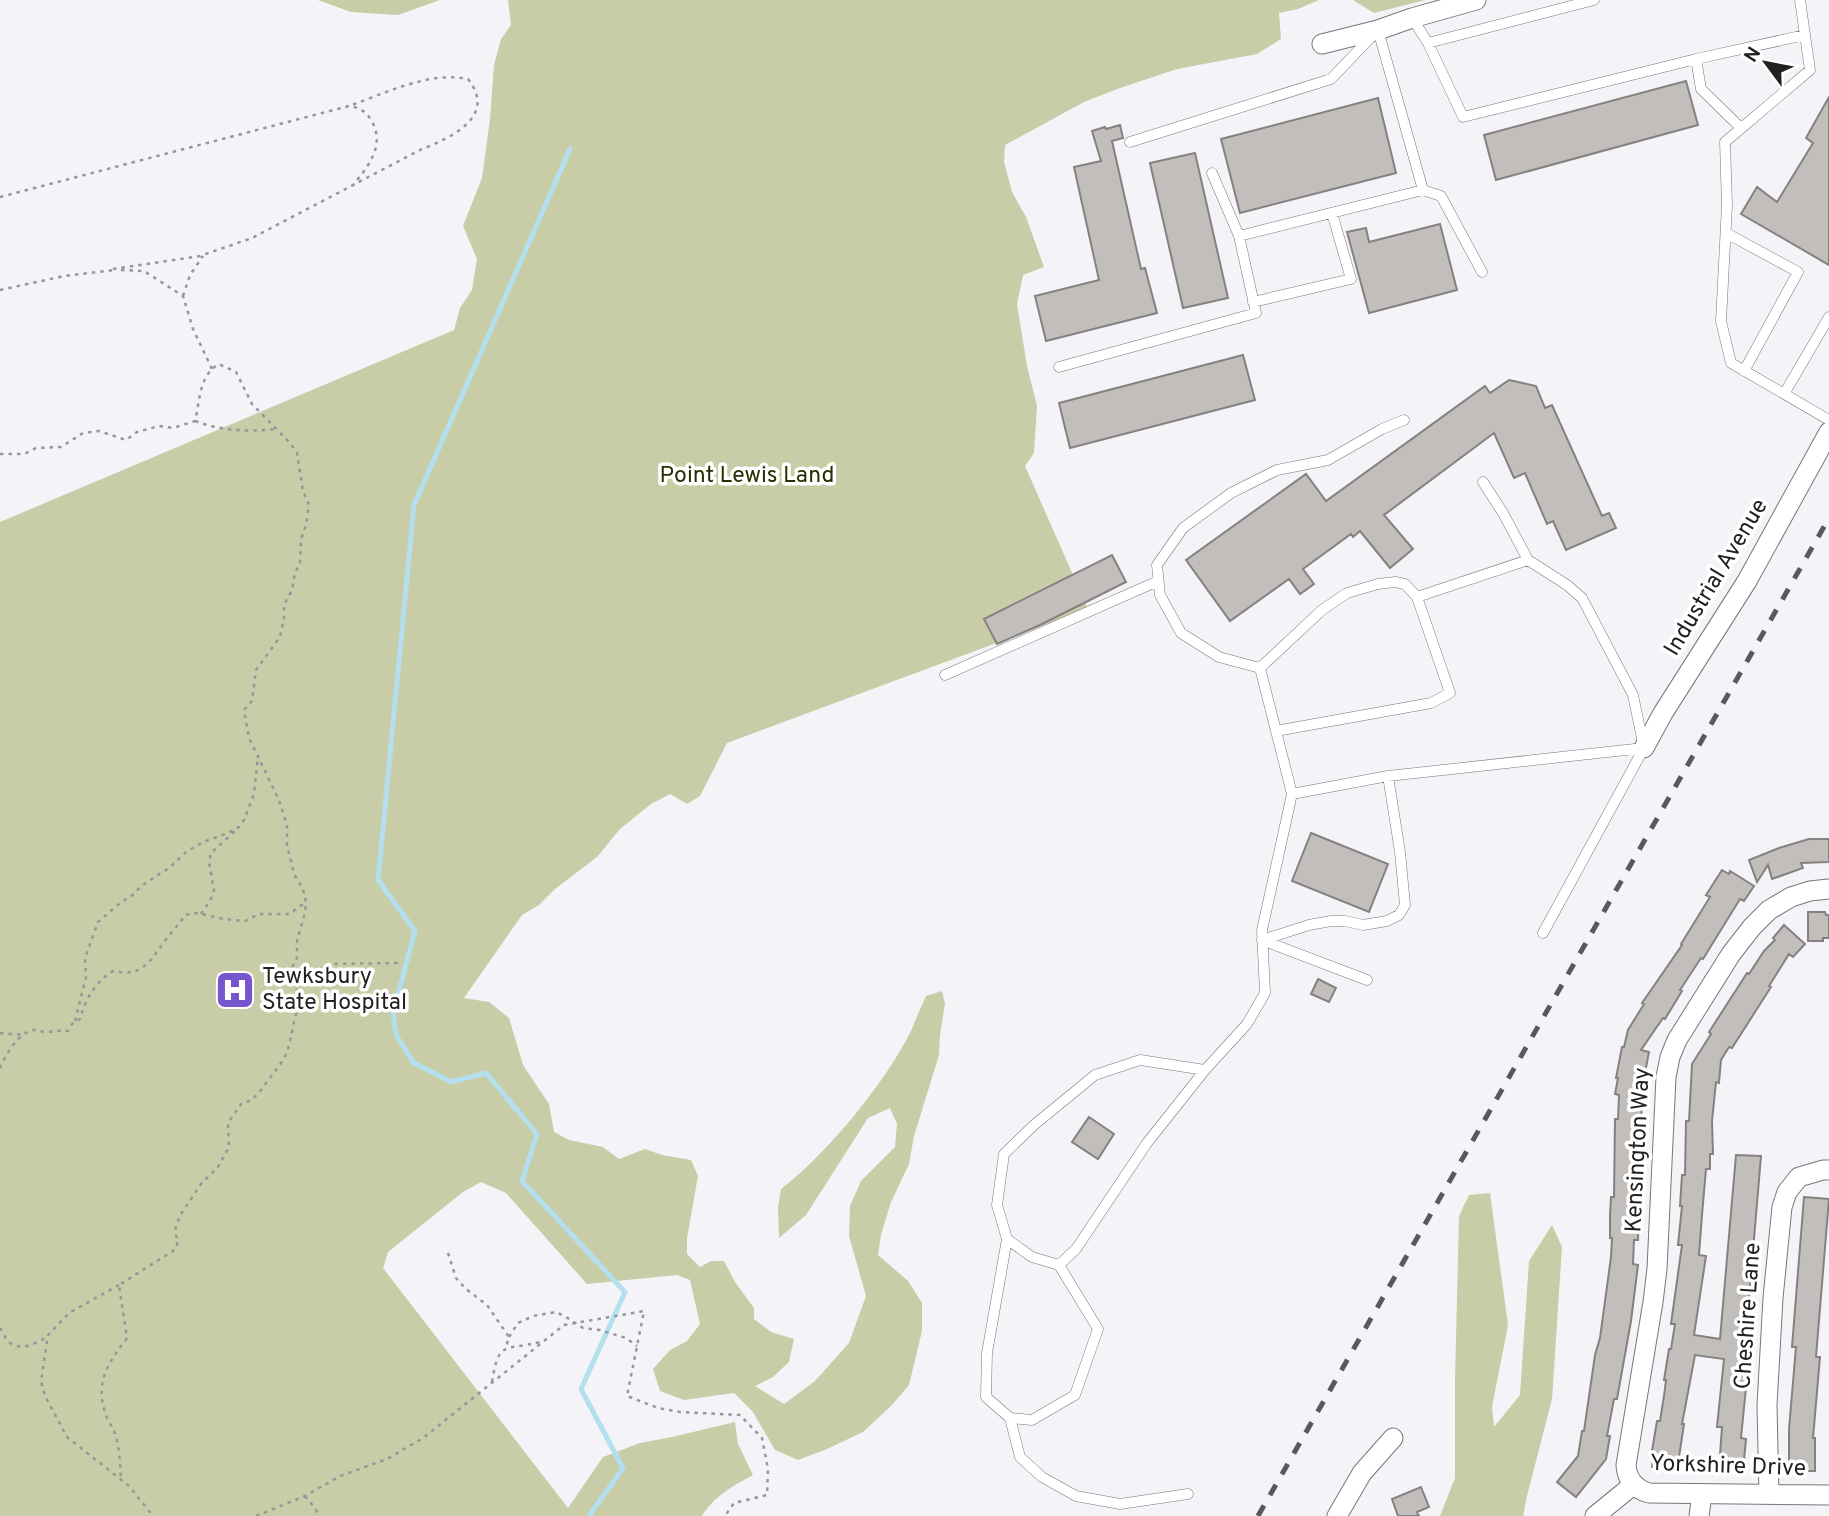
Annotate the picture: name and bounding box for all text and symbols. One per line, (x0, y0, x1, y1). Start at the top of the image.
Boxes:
north arrow (1731, 28, 1801, 98)
text: N (1739, 43, 1767, 67)
park label: Point Lewis Land (660, 462, 834, 491)
street label: Industrial Avenue (1659, 494, 1775, 662)
place label: Tewksbury State Hospital (262, 963, 407, 1018)
hospital icon: Tewksbury State Hospital (214, 969, 256, 1011)
street label: Kensington Way (1620, 1067, 1658, 1233)
street label: Cheshire Lane (1729, 1242, 1769, 1390)
street label: Yorkshire Drive (1650, 1450, 1806, 1484)

